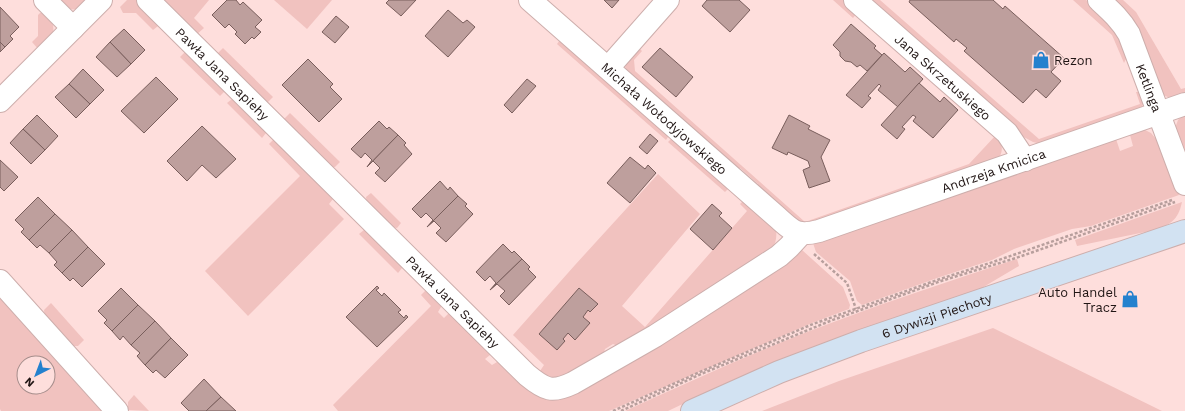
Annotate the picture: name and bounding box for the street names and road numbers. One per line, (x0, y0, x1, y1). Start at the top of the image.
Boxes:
street label: Pawła Jana Sapiehy (173, 24, 273, 123)
street label: Jana Skrzetuskiego (892, 31, 994, 123)
street label: Michała Wołodyjowskiego (598, 59, 731, 178)
street label: Ketlinga (1133, 62, 1165, 115)
street label: Andrzeja Kmicica (939, 145, 1048, 195)
street label: Pawła Jana Sapiehy (403, 252, 503, 351)
street label: 6 Dywizji Piechoty (880, 290, 994, 341)

